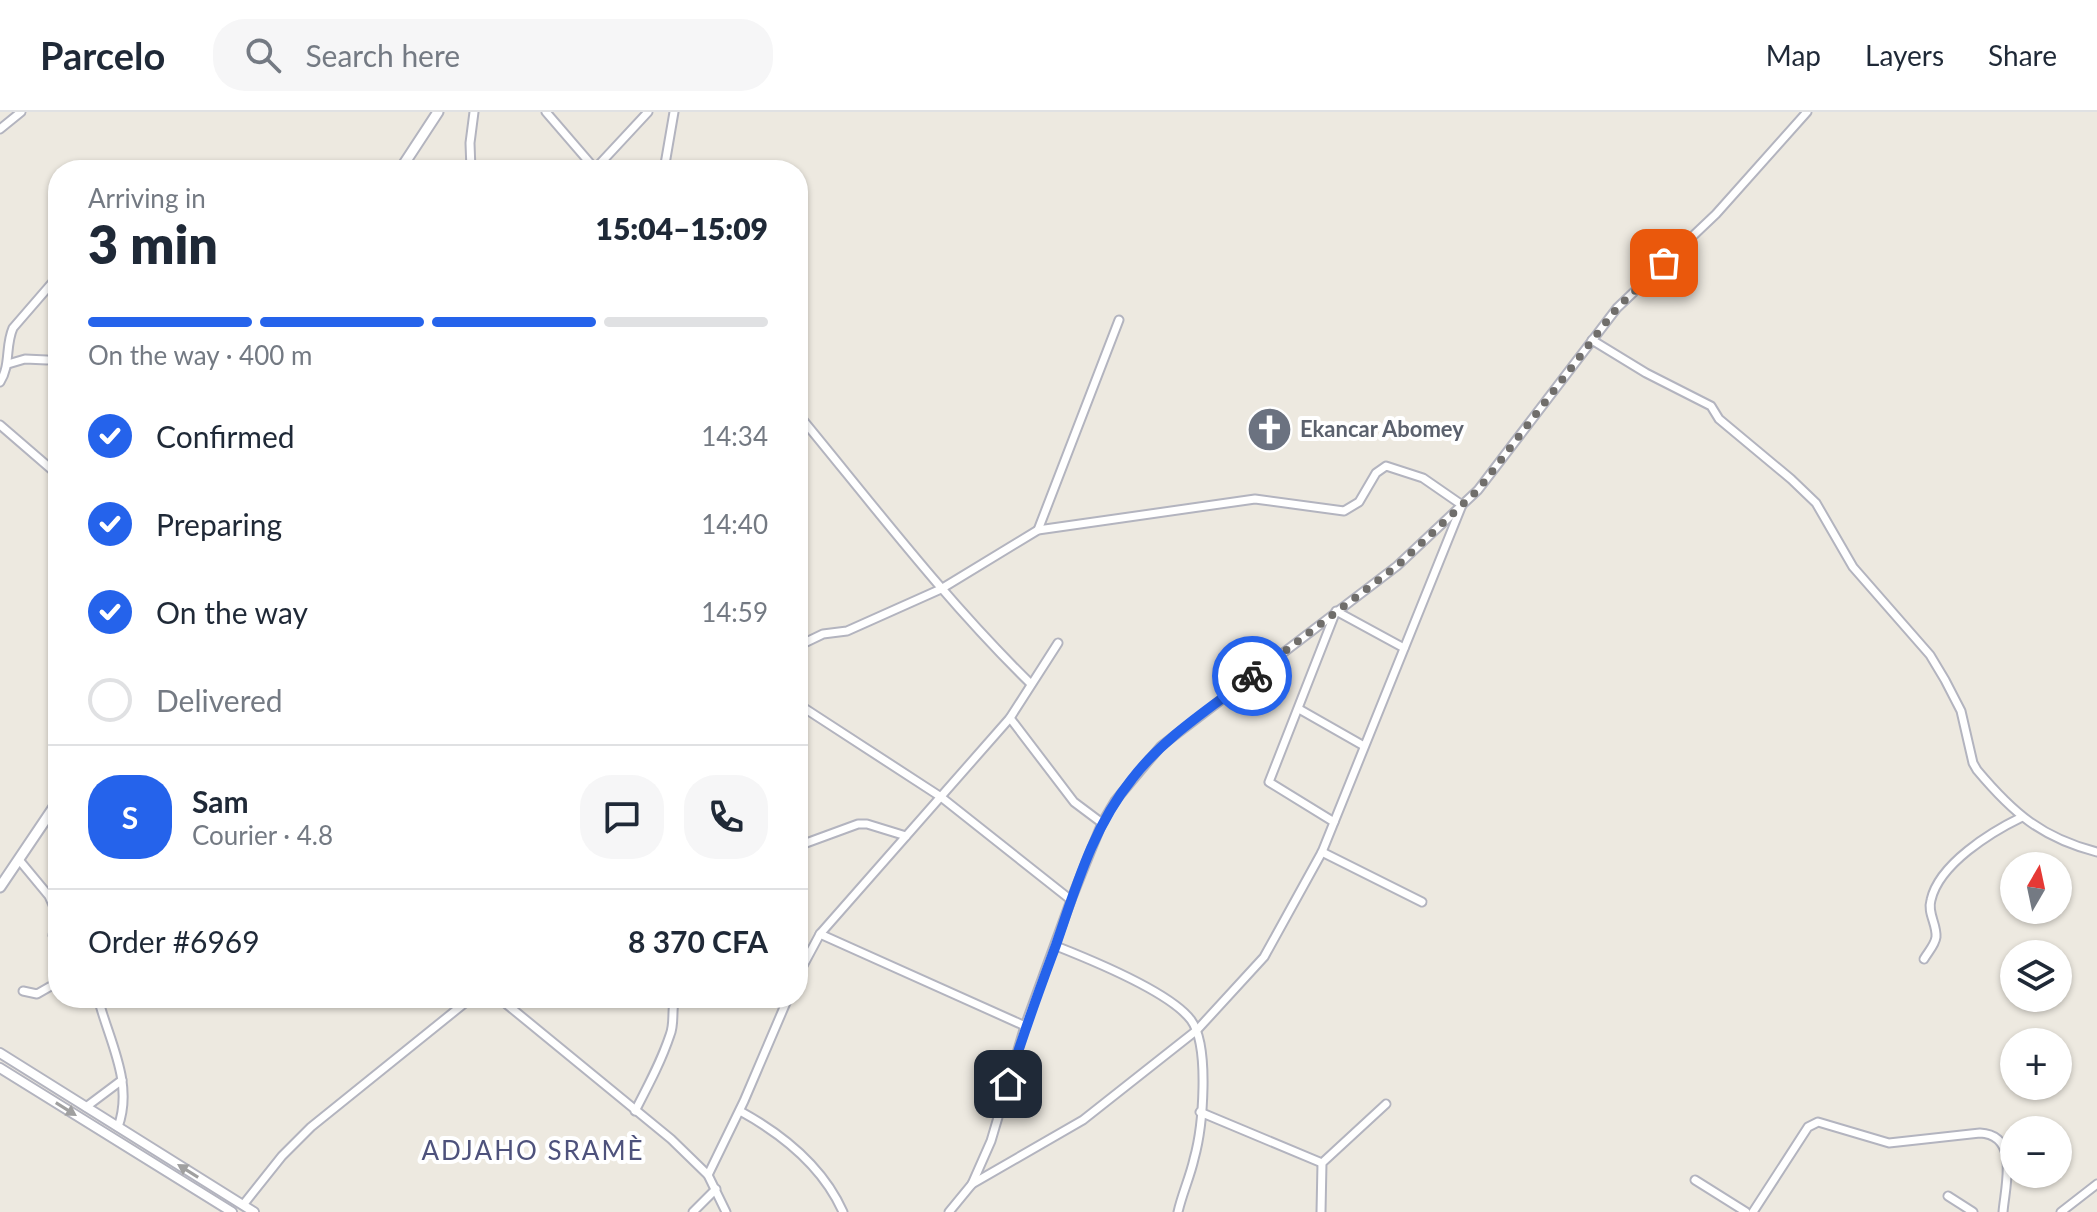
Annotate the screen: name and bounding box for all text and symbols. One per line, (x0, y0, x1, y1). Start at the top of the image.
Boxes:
search box (213, 19, 773, 91)
text: Parcelo (40, 32, 165, 78)
icon: search (241, 33, 285, 77)
text: Search here (305, 37, 460, 73)
text: Map (1766, 38, 1821, 72)
text: Layers (1865, 38, 1944, 72)
text: Share (1988, 38, 2057, 72)
text: Arriving in (88, 182, 206, 214)
text: 15:04–15:09 (595, 210, 768, 246)
text: 3 min (88, 213, 218, 275)
pin (1630, 229, 1698, 297)
icon: bag (1642, 241, 1686, 285)
text: On the way · 400 m (88, 339, 312, 371)
church icon: Ekancar Abomey (1245, 405, 1293, 453)
icon: check (88, 414, 132, 458)
place label: Ekancar Abomey (1300, 415, 1464, 442)
text: Confirmed (156, 418, 295, 454)
text: 14:34 (701, 420, 768, 452)
icon: check (88, 502, 132, 546)
text: Preparing (156, 506, 282, 542)
text: 14:40 (701, 508, 768, 540)
icon: check (88, 590, 132, 634)
text: On the way (156, 594, 308, 630)
text: 14:59 (701, 596, 768, 628)
courier (1212, 636, 1292, 716)
icon: bike (1230, 654, 1274, 698)
text: Delivered (156, 682, 283, 718)
button: chat (580, 775, 664, 859)
button: phone (684, 775, 768, 859)
text: Sam (192, 783, 249, 819)
text: S (122, 799, 138, 835)
text: Courier · 4.8 (192, 819, 333, 851)
north arrow (2000, 852, 2072, 924)
map controls (2000, 852, 2072, 1188)
text: Order #6969 (88, 923, 260, 959)
text: 8 370 CFA (628, 923, 768, 959)
button: layers (2000, 940, 2072, 1012)
button: + (2000, 1028, 2072, 1100)
pin (974, 1050, 1042, 1118)
icon: home (986, 1062, 1030, 1106)
one-way arrow (55, 1102, 77, 1116)
button: − (2000, 1116, 2072, 1188)
district label: ADJAHO SRAMÈ (421, 1134, 645, 1166)
one-way arrow (177, 1164, 199, 1178)

